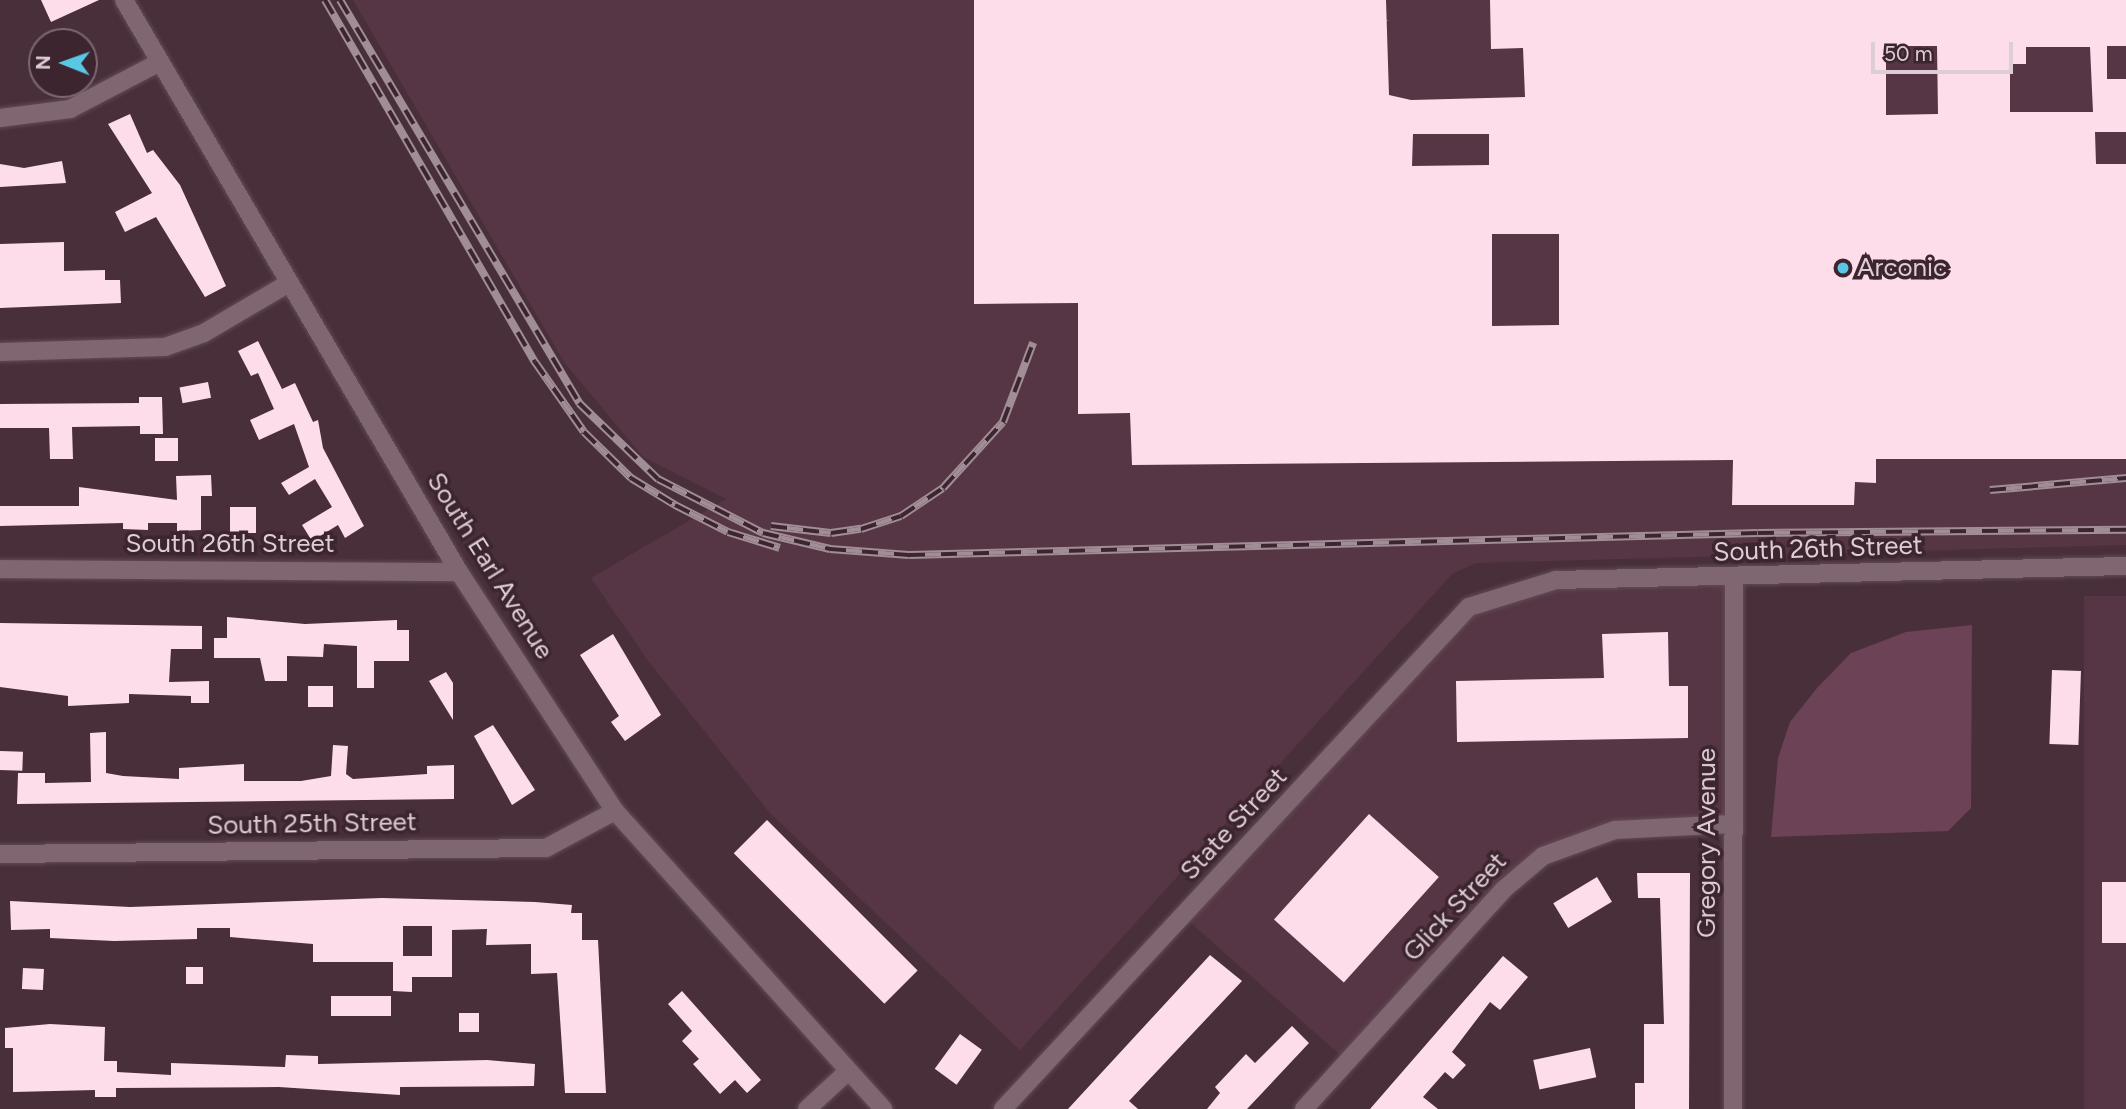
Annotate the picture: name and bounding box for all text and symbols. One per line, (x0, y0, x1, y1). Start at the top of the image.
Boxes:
north arrow (28, 28, 98, 98)
scale bar (1874, 28, 2016, 72)
text: 50 m (1884, 41, 1933, 66)
text: N (32, 55, 55, 70)
place label: Arconic (1857, 252, 1947, 284)
marker: Arconic (1835, 260, 1851, 276)
street label: South Earl Avenue (420, 467, 560, 665)
street label: South 26th Street (125, 528, 335, 560)
street label: South 26th Street (1713, 530, 1923, 568)
street label: Gregory Avenue (1691, 748, 1723, 938)
street label: State Street (1174, 761, 1294, 887)
street label: South 25th Street (207, 807, 417, 841)
street label: Glick Street (1397, 846, 1513, 968)

